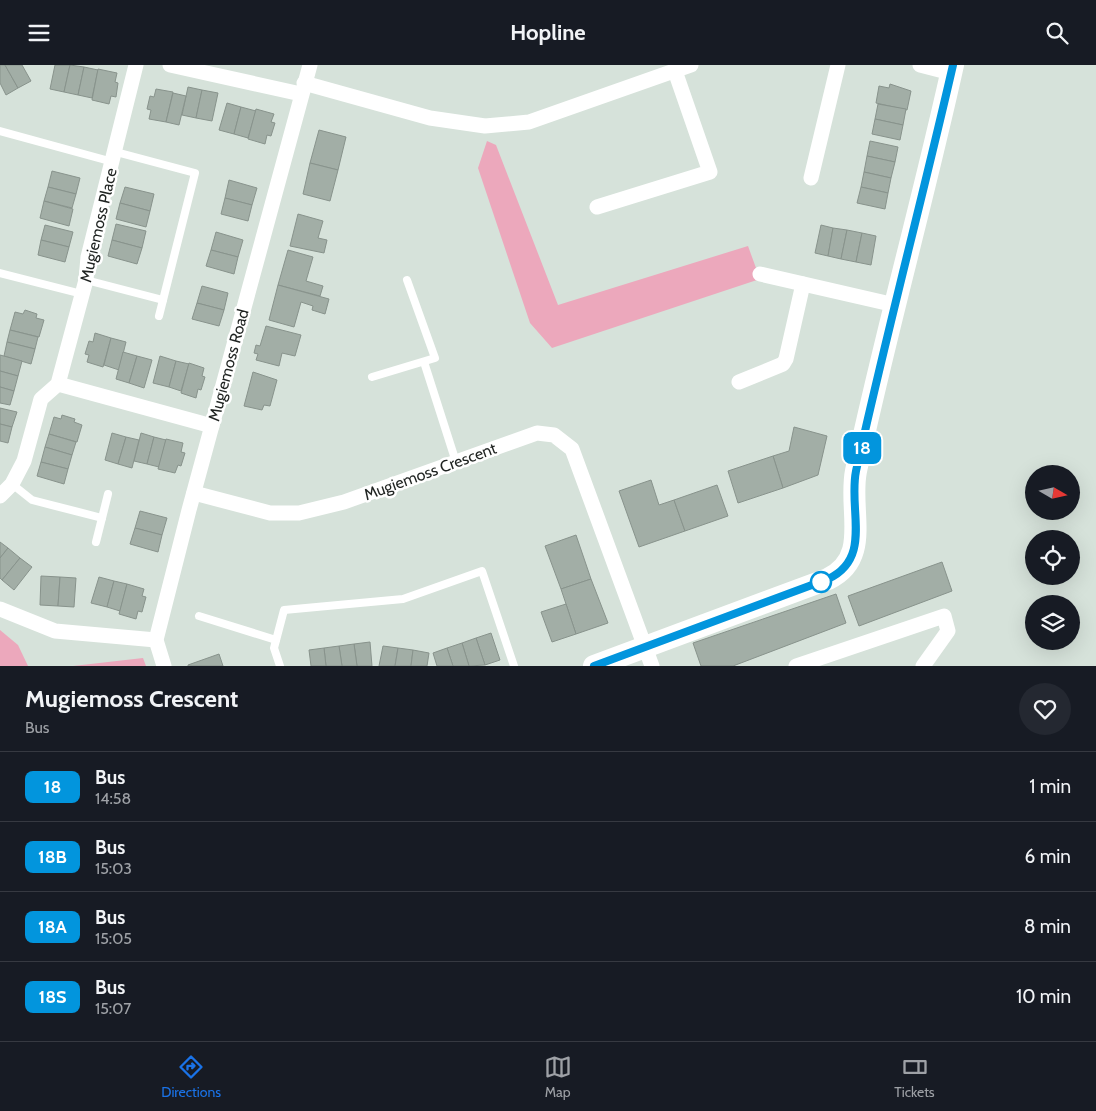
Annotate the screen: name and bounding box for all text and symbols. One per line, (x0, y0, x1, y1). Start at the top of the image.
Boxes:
icon: menu (25, 19, 53, 47)
text: Hopline (510, 19, 586, 46)
icon: search (1043, 19, 1071, 47)
street label: Mugiemoss Place (76, 166, 121, 284)
street label: Mugiemoss Road (204, 307, 253, 423)
line badge: 18 (840, 432, 884, 464)
text: 18 (853, 437, 871, 459)
street label: Mugiemoss Crescent (361, 438, 500, 504)
north arrow (1025, 465, 1080, 520)
map controls (1025, 465, 1080, 650)
button: locate (1025, 530, 1080, 585)
unlabelled marker (810, 571, 832, 593)
button: layers (1025, 595, 1080, 650)
button: heart (1019, 683, 1071, 735)
text: Mugiemoss Crescent (25, 684, 238, 713)
text: Bus (25, 718, 49, 737)
text: Bus (95, 766, 125, 789)
text: 1 min (1029, 775, 1071, 798)
text: 18 (44, 776, 61, 798)
text: 14:58 (95, 789, 131, 808)
text: Bus (95, 836, 125, 859)
text: 6 min (1025, 845, 1071, 868)
text: 18B (38, 846, 67, 868)
text: 15:03 (95, 859, 132, 878)
text: Bus (95, 906, 125, 929)
text: 8 min (1024, 915, 1071, 938)
text: 18A (38, 916, 67, 938)
text: 15:05 (95, 929, 132, 948)
text: Bus (95, 976, 125, 999)
text: 10 min (1016, 985, 1071, 1008)
text: 18S (39, 986, 66, 1008)
text: 15:07 (95, 999, 131, 1018)
tab: Directions (161, 1053, 221, 1101)
tab: Map (544, 1053, 572, 1101)
tab: Tickets (894, 1053, 935, 1101)

